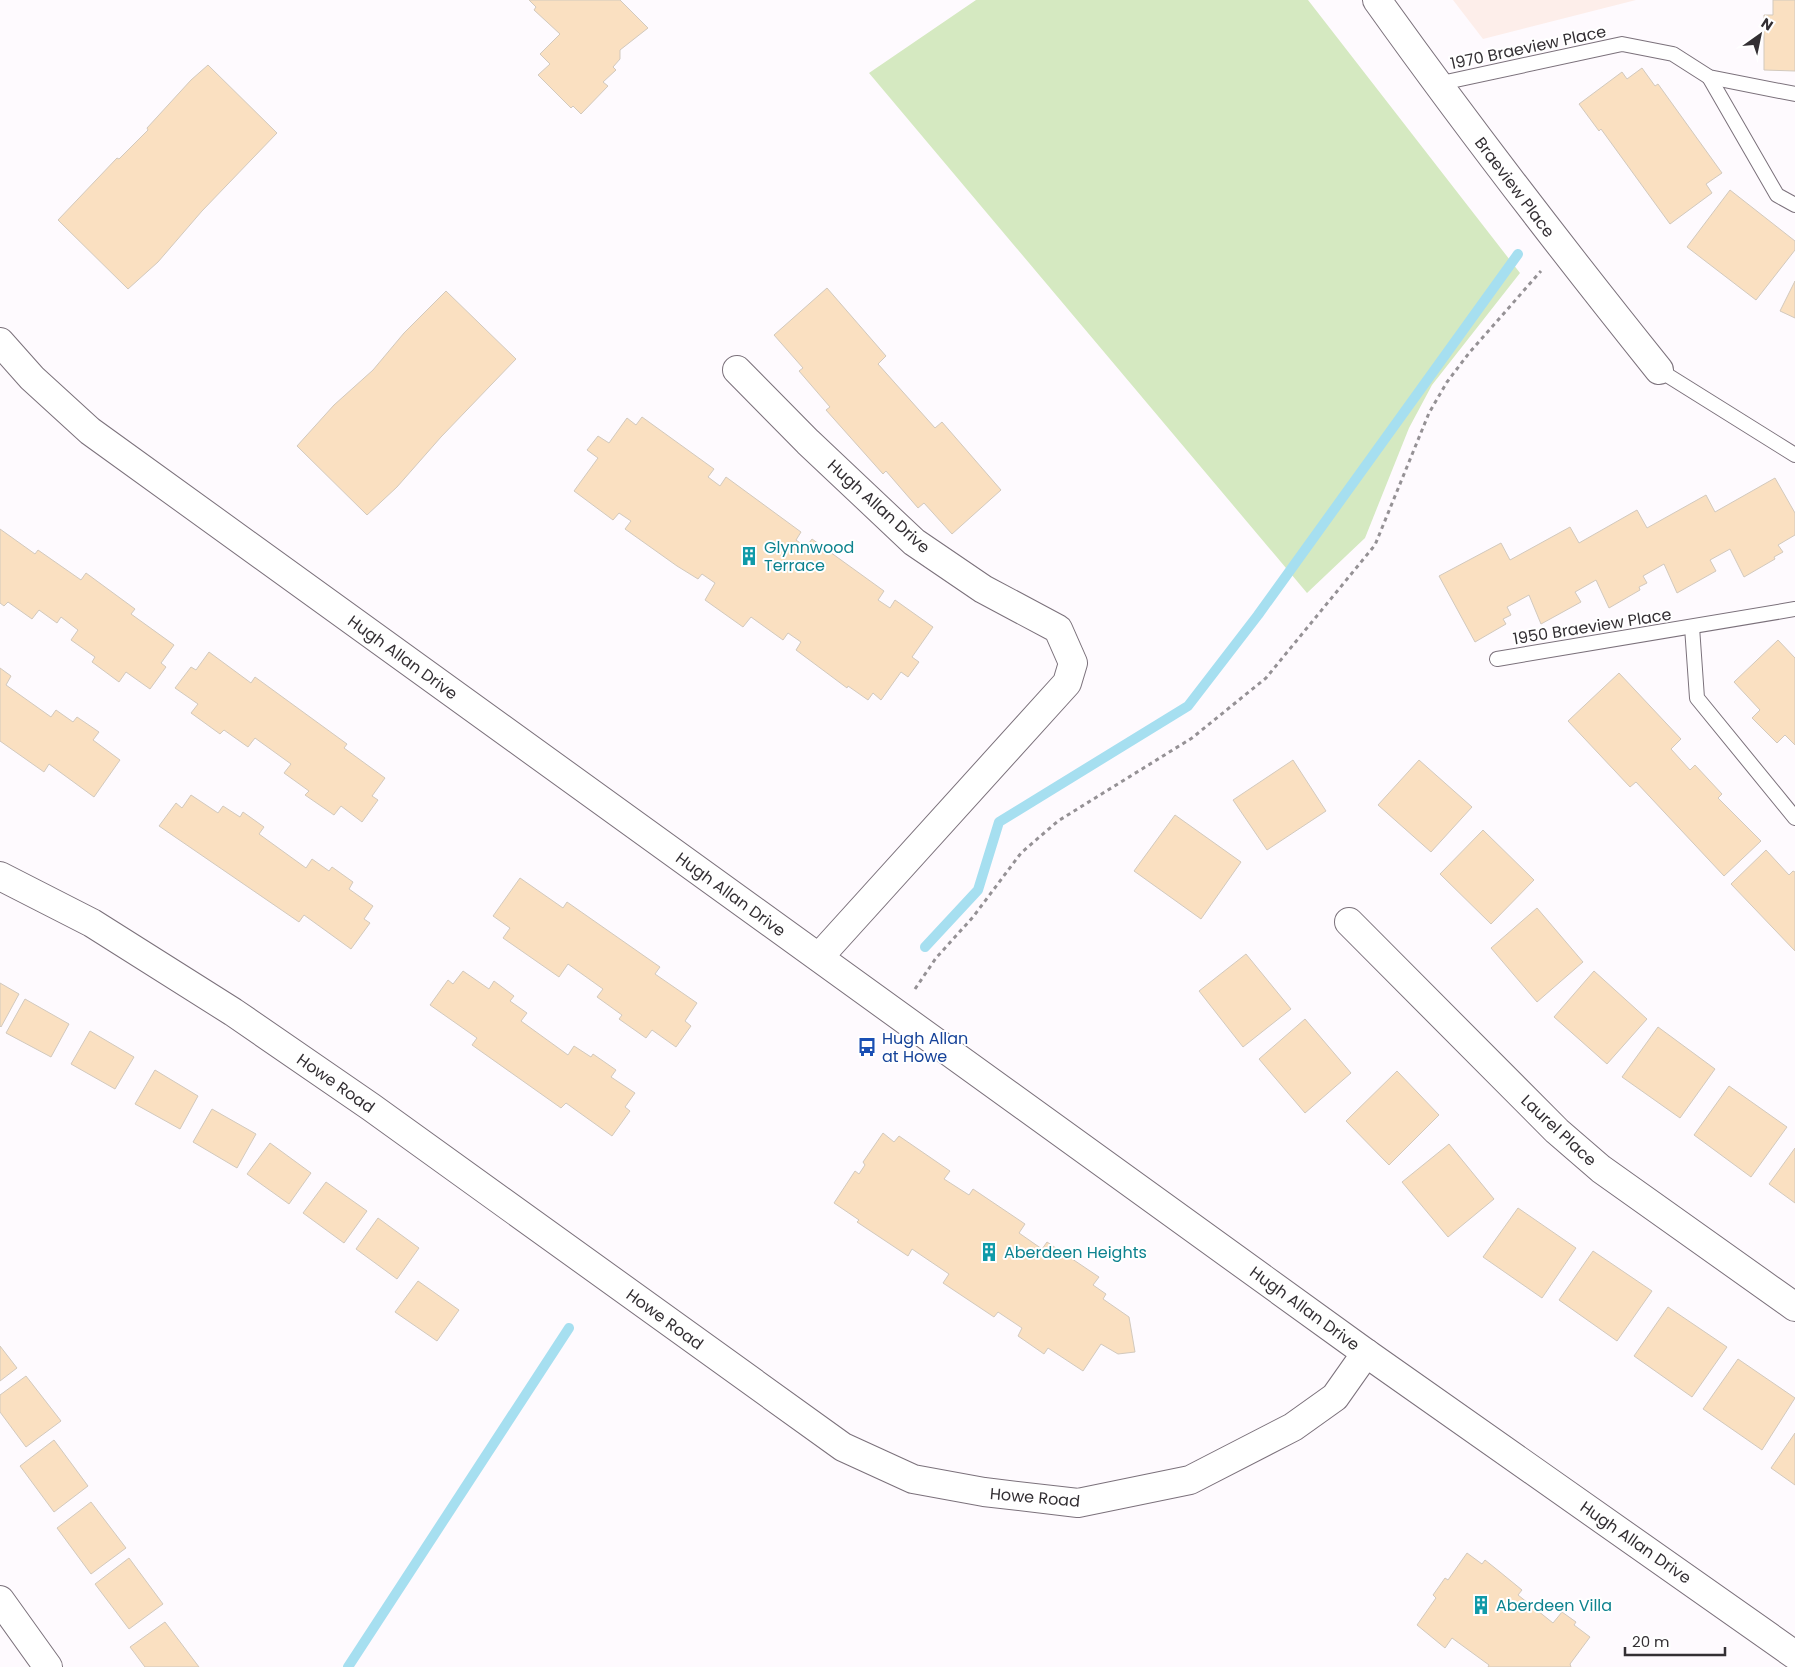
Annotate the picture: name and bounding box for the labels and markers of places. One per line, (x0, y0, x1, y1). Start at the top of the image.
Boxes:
place label: Glynnwood Terrace (764, 536, 854, 577)
building icon: Glynnwood Terrace (738, 545, 760, 567)
place label: Hugh Allan at Howe (882, 1027, 968, 1068)
bus stop icon: Hugh Allan at Howe (856, 1036, 878, 1058)
building icon: Aberdeen Heights (978, 1241, 1000, 1263)
place label: Aberdeen Heights (1004, 1241, 1147, 1264)
building icon: Aberdeen Villa (1470, 1594, 1492, 1616)
place label: Aberdeen Villa (1496, 1594, 1612, 1617)

